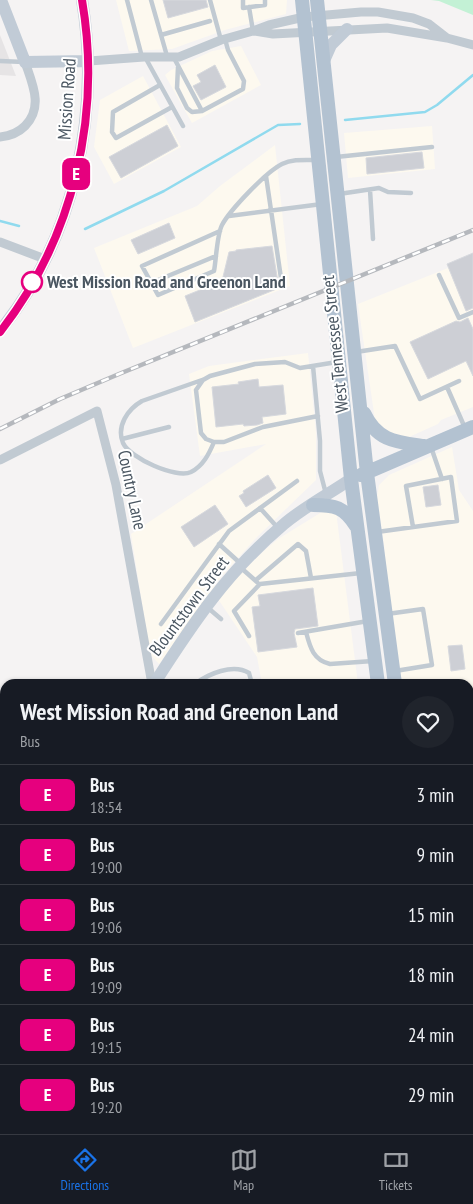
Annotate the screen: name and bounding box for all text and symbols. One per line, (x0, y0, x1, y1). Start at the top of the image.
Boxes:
street label: Mission Road (52, 57, 81, 140)
line badge: E (60, 158, 92, 190)
text: E (72, 162, 80, 185)
place label: West Mission Road and Greenon Land (46, 270, 286, 293)
marker: West Mission Road and Greenon Land (21, 271, 43, 293)
street label: West Tennessee Street (316, 274, 353, 414)
street label: Country Lane (113, 448, 152, 532)
street label: Blountstown Street (144, 551, 234, 660)
text: West Mission Road and Greenon Land (20, 696, 338, 727)
button: heart (402, 696, 454, 748)
text: Bus (20, 731, 40, 751)
text: Bus (90, 773, 114, 797)
text: E (44, 783, 51, 806)
text: 3 min (417, 783, 454, 807)
text: 18:54 (90, 797, 122, 817)
text: Bus (90, 833, 114, 857)
text: E (44, 843, 51, 866)
text: 9 min (417, 843, 454, 867)
text: 19:00 (90, 857, 122, 877)
text: Bus (90, 893, 114, 917)
text: E (44, 903, 51, 926)
text: 15 min (408, 903, 454, 927)
text: 19:06 (90, 917, 122, 937)
text: Bus (90, 953, 114, 977)
text: E (44, 963, 51, 986)
text: 18 min (408, 963, 454, 987)
text: 19:09 (90, 977, 122, 997)
text: Bus (90, 1013, 114, 1037)
text: E (44, 1023, 51, 1046)
text: 24 min (408, 1023, 454, 1047)
text: 19:15 (90, 1037, 122, 1057)
text: Bus (90, 1073, 114, 1097)
text: E (44, 1083, 51, 1106)
text: 29 min (408, 1083, 454, 1107)
text: 19:20 (90, 1097, 122, 1117)
tab: Directions (60, 1146, 109, 1194)
tab: Map (230, 1146, 258, 1194)
tab: Tickets (379, 1146, 413, 1194)

